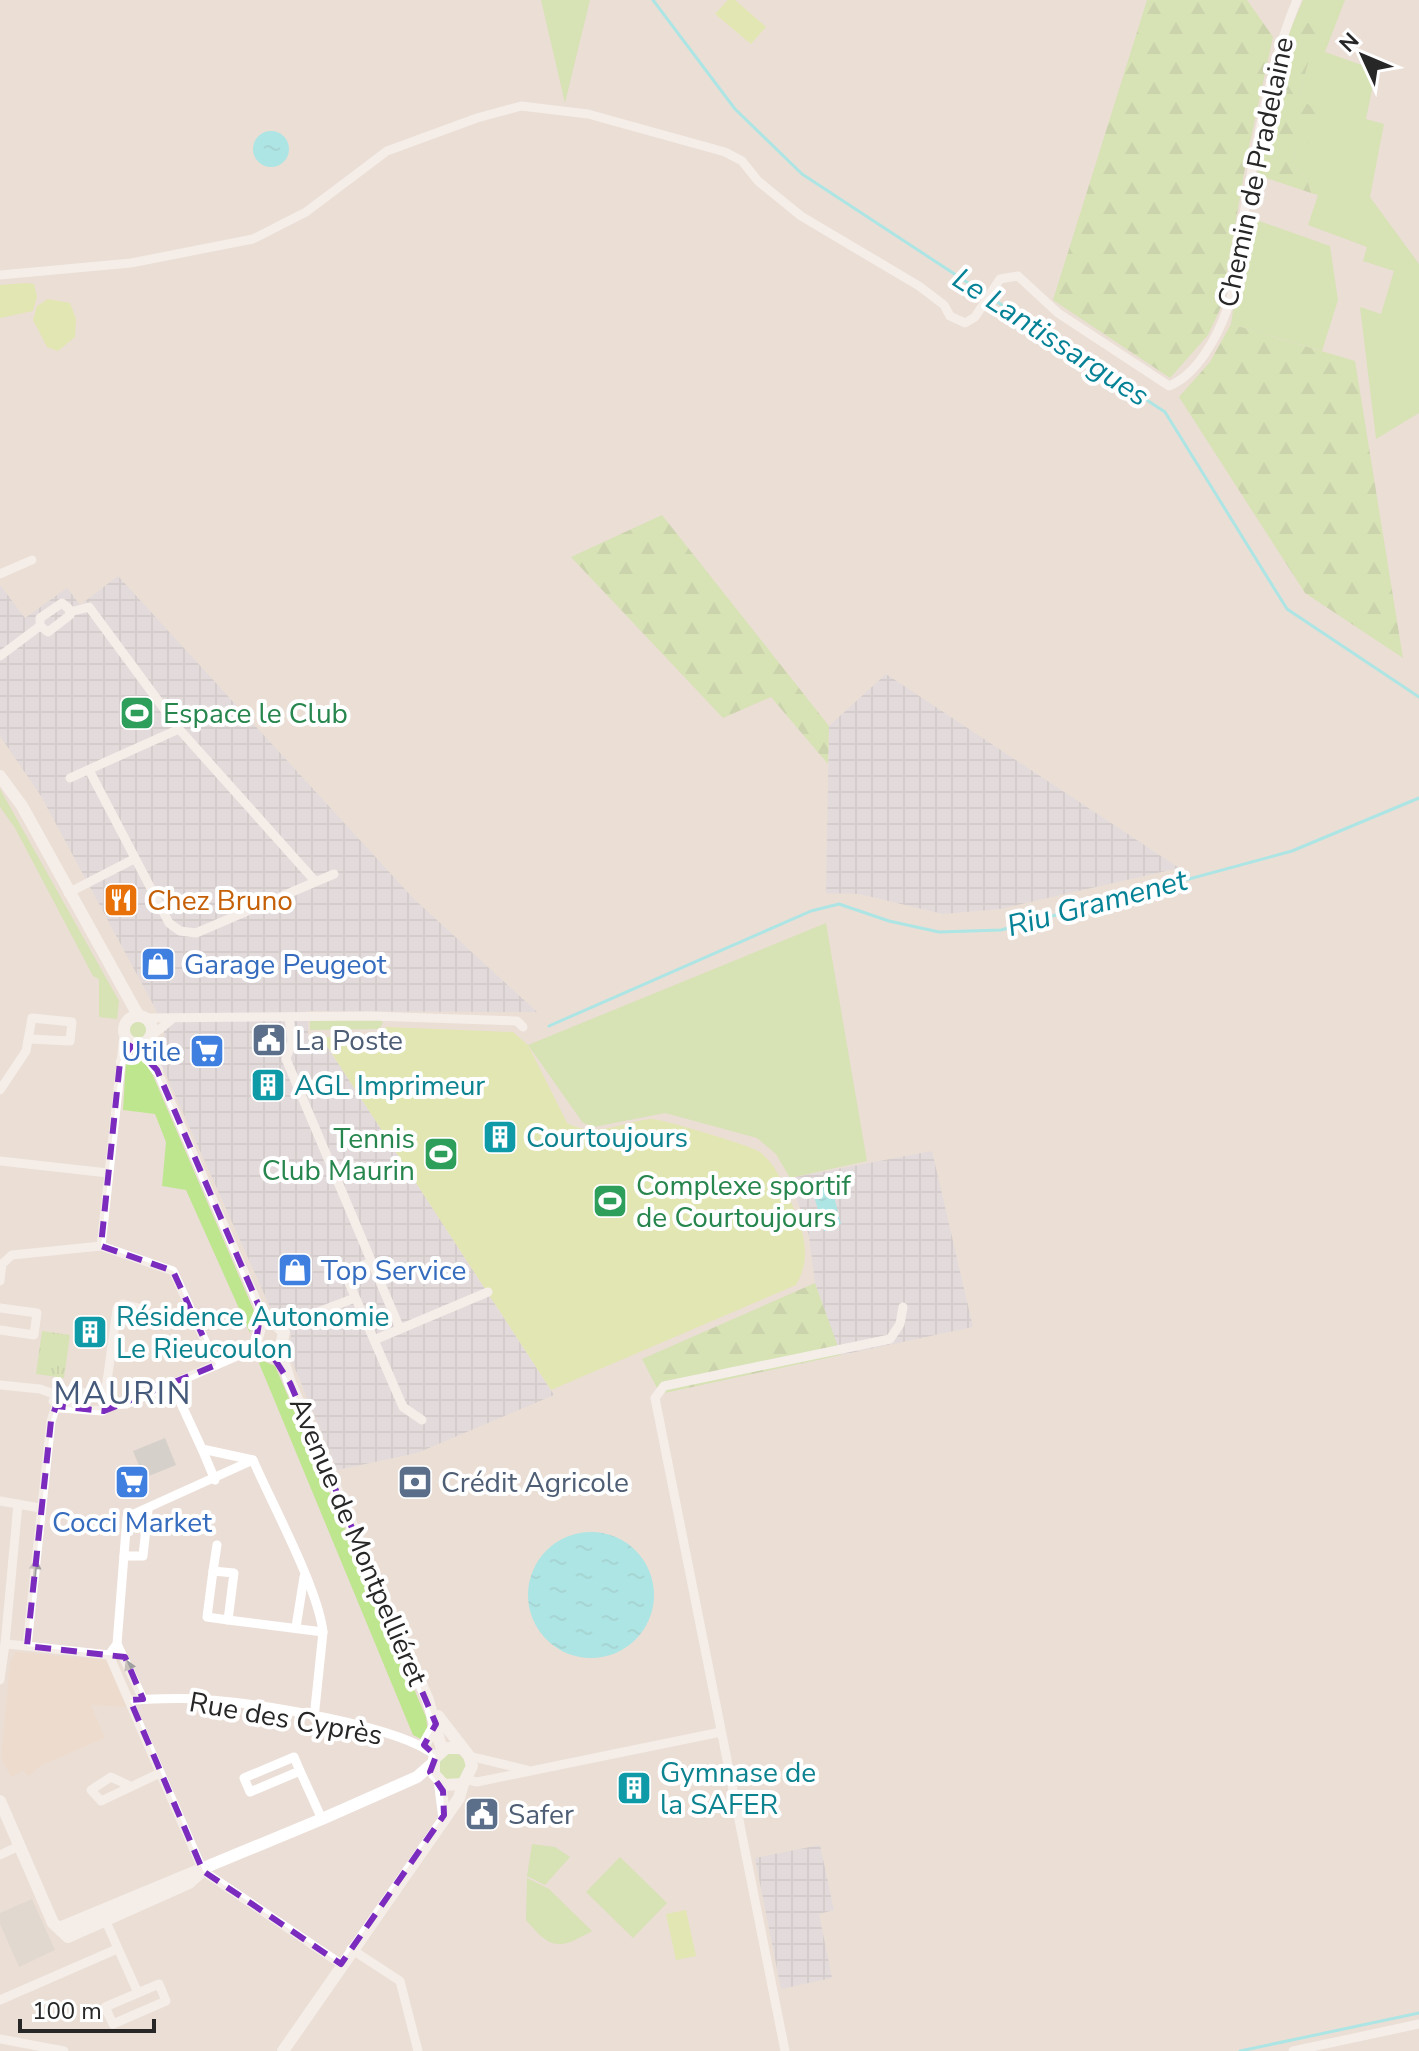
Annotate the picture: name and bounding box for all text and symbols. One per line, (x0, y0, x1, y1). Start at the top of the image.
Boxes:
north arrow (1323, 16, 1403, 96)
text: N (1333, 26, 1366, 59)
street label: Chemin de Pradelaine (1209, 34, 1303, 311)
water label: Le Lantissargues (945, 259, 1157, 416)
sports icon: Espace le Club (118, 694, 156, 732)
place label: Espace le Club (163, 695, 348, 733)
water label: Riu Gramenet (1002, 859, 1193, 947)
restaurant icon: Chez Bruno (102, 881, 140, 919)
place label: Chez Bruno (147, 882, 293, 920)
shop icon: Garage Peugeot (139, 945, 177, 983)
place label: Garage Peugeot (184, 946, 387, 984)
public building icon: La Poste (250, 1021, 288, 1059)
place label: La Poste (295, 1022, 403, 1060)
supermarket icon: Utile (188, 1032, 226, 1070)
place label: Utile (121, 1033, 181, 1071)
building icon: AGL Imprimeur (249, 1066, 287, 1104)
place label: AGL Imprimeur (294, 1067, 485, 1105)
building icon: Courtoujours (481, 1118, 519, 1156)
place label: Courtoujours (526, 1119, 688, 1157)
place label: Tennis Club Maurin (262, 1120, 415, 1190)
sports icon: Tennis Club Maurin (422, 1135, 460, 1173)
place label: Complexe sportif de Courtoujours (636, 1167, 852, 1237)
sports icon: Complexe sportif de Courtoujours (591, 1182, 629, 1220)
shop icon: Top Service (276, 1251, 314, 1289)
place label: Top Service (321, 1252, 466, 1290)
place label: Résidence Autonomie Le Rieucoulon (116, 1298, 389, 1368)
building icon: Résidence Autonomie Le Rieucoulon (71, 1313, 109, 1351)
district label: MAURIN (53, 1372, 193, 1415)
street label: Avenue de Montpelliéret (280, 1391, 436, 1692)
supermarket icon: Cocci Market (113, 1463, 151, 1501)
bank icon: Crédit Agricole (396, 1463, 434, 1501)
place label: Crédit Agricole (441, 1464, 629, 1502)
place label: Cocci Market (52, 1504, 212, 1542)
one-way arrow (29, 1558, 42, 1583)
one-way arrow (124, 1659, 138, 1683)
street label: Rue des Cyprès (186, 1683, 385, 1755)
place label: Gymnase de la SAFER (660, 1754, 816, 1824)
building icon: Gymnase de la SAFER (615, 1769, 653, 1807)
public building icon: Safer (463, 1795, 501, 1833)
place label: Safer (508, 1796, 574, 1834)
scale bar (20, 1983, 154, 2033)
text: 100 m (32, 1995, 102, 2027)

